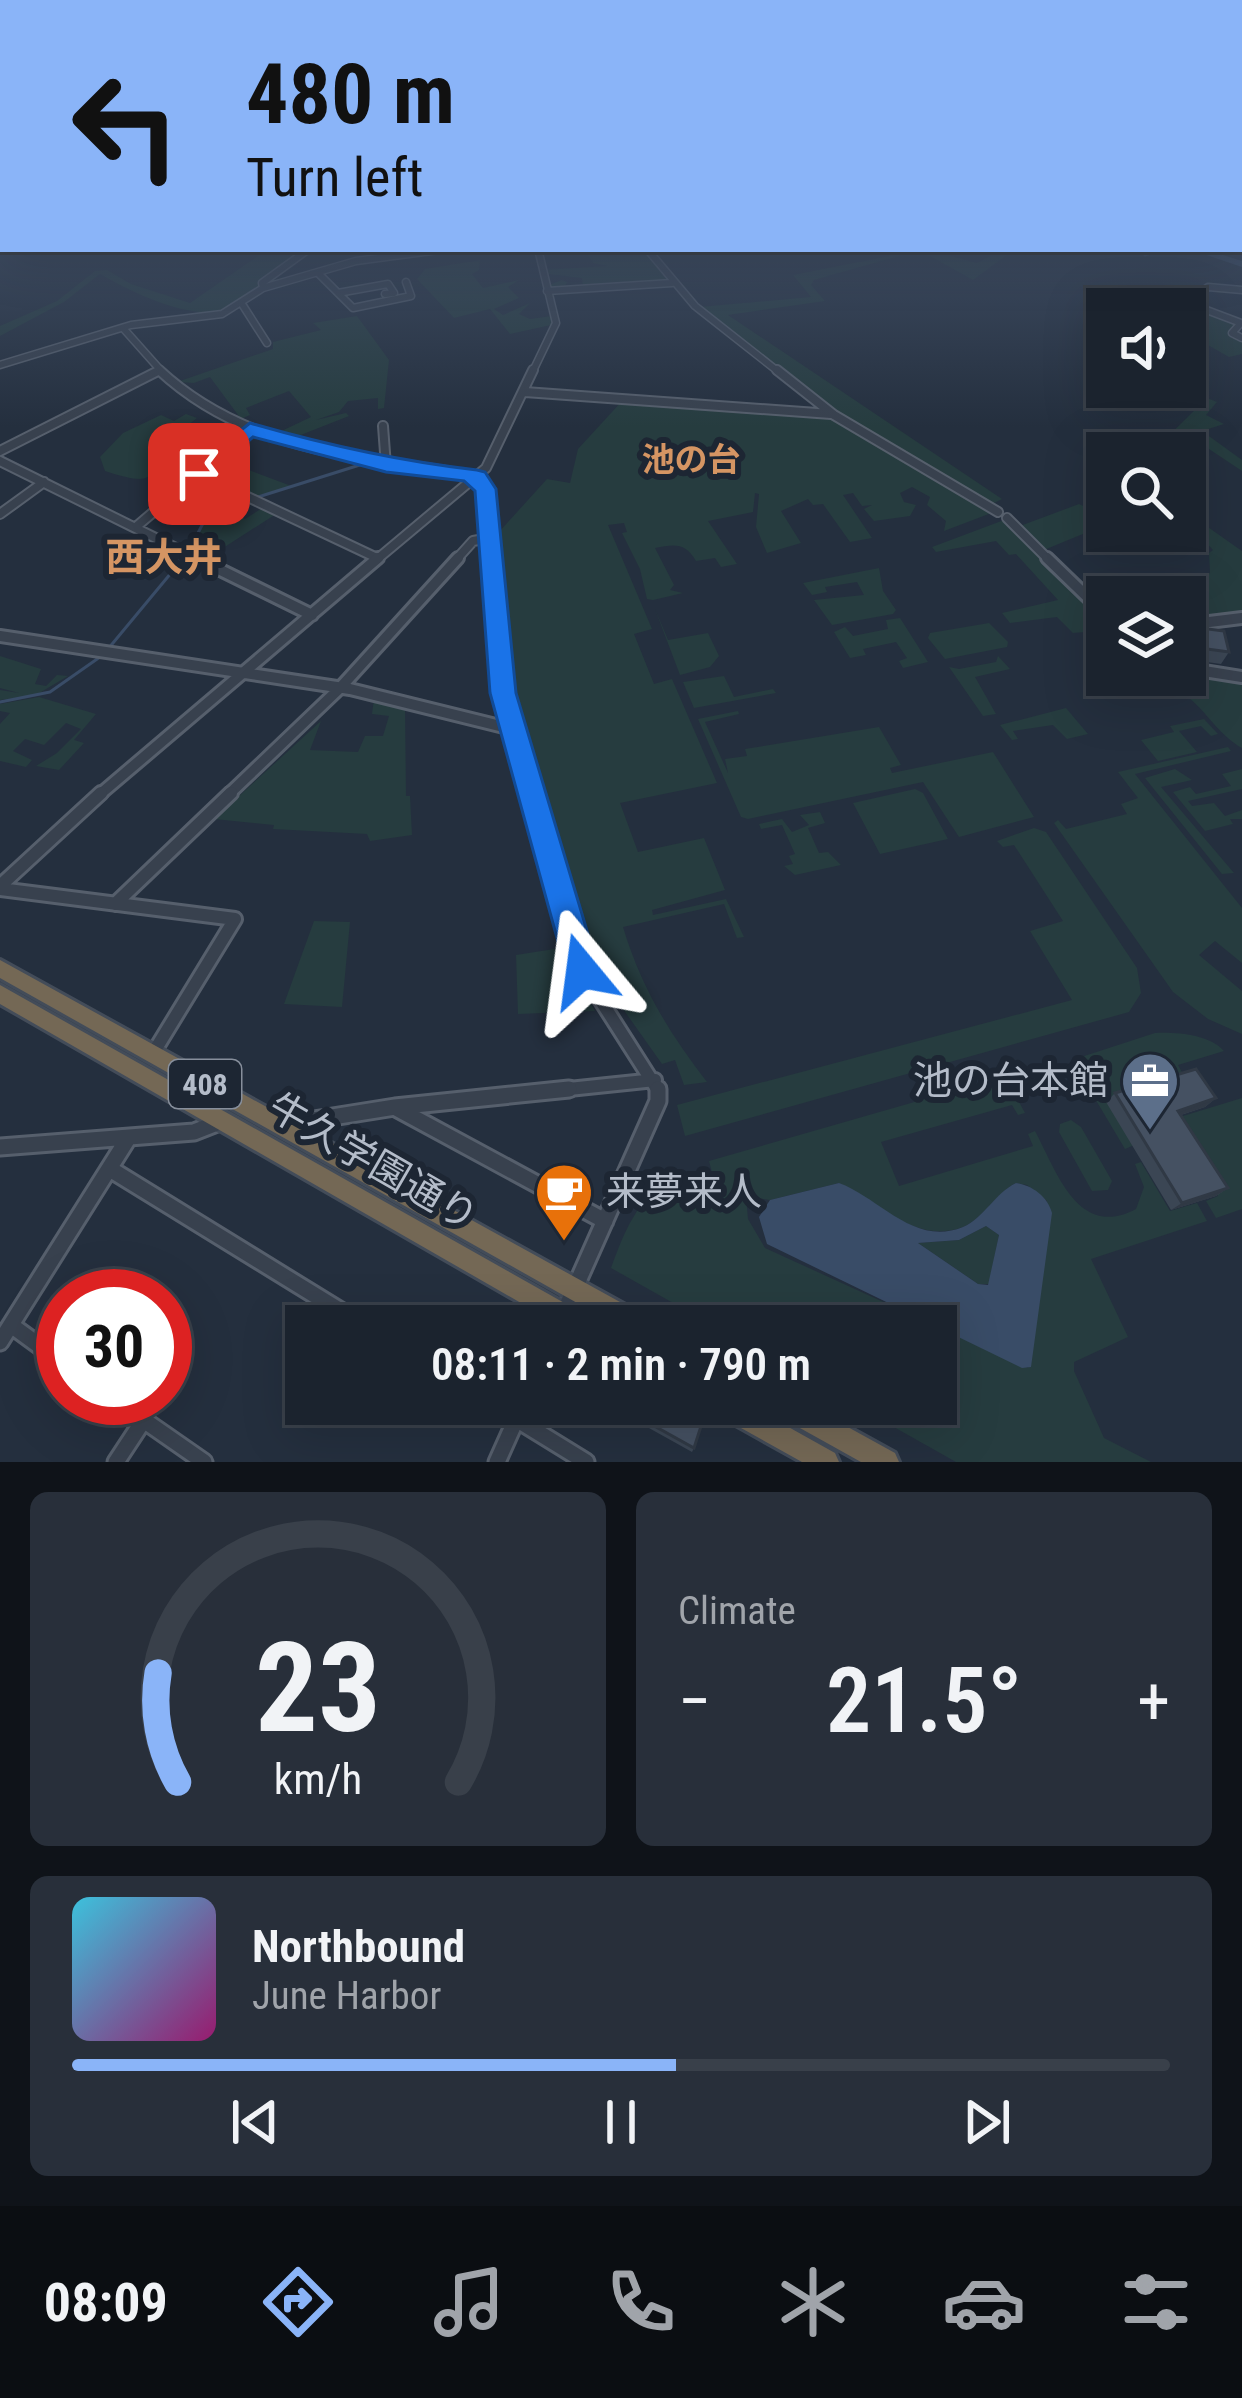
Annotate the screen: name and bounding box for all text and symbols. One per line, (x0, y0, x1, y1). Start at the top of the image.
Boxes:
text: 480 m (246, 45, 455, 144)
icon: left (48, 48, 204, 204)
text: Turn left (246, 146, 423, 209)
map controls (1086, 288, 1206, 696)
button: sound (1086, 288, 1206, 408)
pin (148, 423, 250, 525)
button: search (1086, 432, 1206, 552)
district label: 池の台 (642, 440, 741, 479)
icon: arrive (166, 441, 232, 507)
district label: 西大井 (105, 535, 223, 581)
button: layers (1086, 576, 1206, 696)
position arrow (519, 908, 645, 1034)
office icon: 池の台本館 (1119, 1050, 1181, 1132)
place label: 池の台本館 (913, 1058, 1108, 1104)
road number: 408 (169, 1060, 241, 1108)
street label: 牛久学園通り (260, 1084, 486, 1240)
cafe icon: 来夢来人 (533, 1161, 595, 1243)
place label: 来夢来人 (606, 1169, 762, 1215)
speed limit sign: 30 (36, 1269, 192, 1425)
text: 08:11 · 2 min · 790 m (431, 1338, 811, 1391)
text: Climate (678, 1588, 796, 1634)
text: 23 (255, 1615, 381, 1761)
text: 21.5° (826, 1649, 1022, 1754)
text: − (678, 1663, 711, 1740)
text: + (1137, 1663, 1170, 1740)
text: km/h (274, 1754, 362, 1804)
text: Northbound (252, 1920, 465, 1973)
text: June Harbor (252, 1973, 441, 2019)
icon: previous (222, 2089, 288, 2155)
icon: pause (588, 2089, 654, 2155)
icon: next (954, 2089, 1020, 2155)
icon: directions (256, 2260, 340, 2344)
icon: music (427, 2260, 511, 2344)
icon: phone (599, 2260, 683, 2344)
icon: climate (771, 2260, 855, 2344)
icon: car (942, 2260, 1026, 2344)
icon: filters (1114, 2260, 1198, 2344)
text: 08:09 (44, 2271, 168, 2334)

